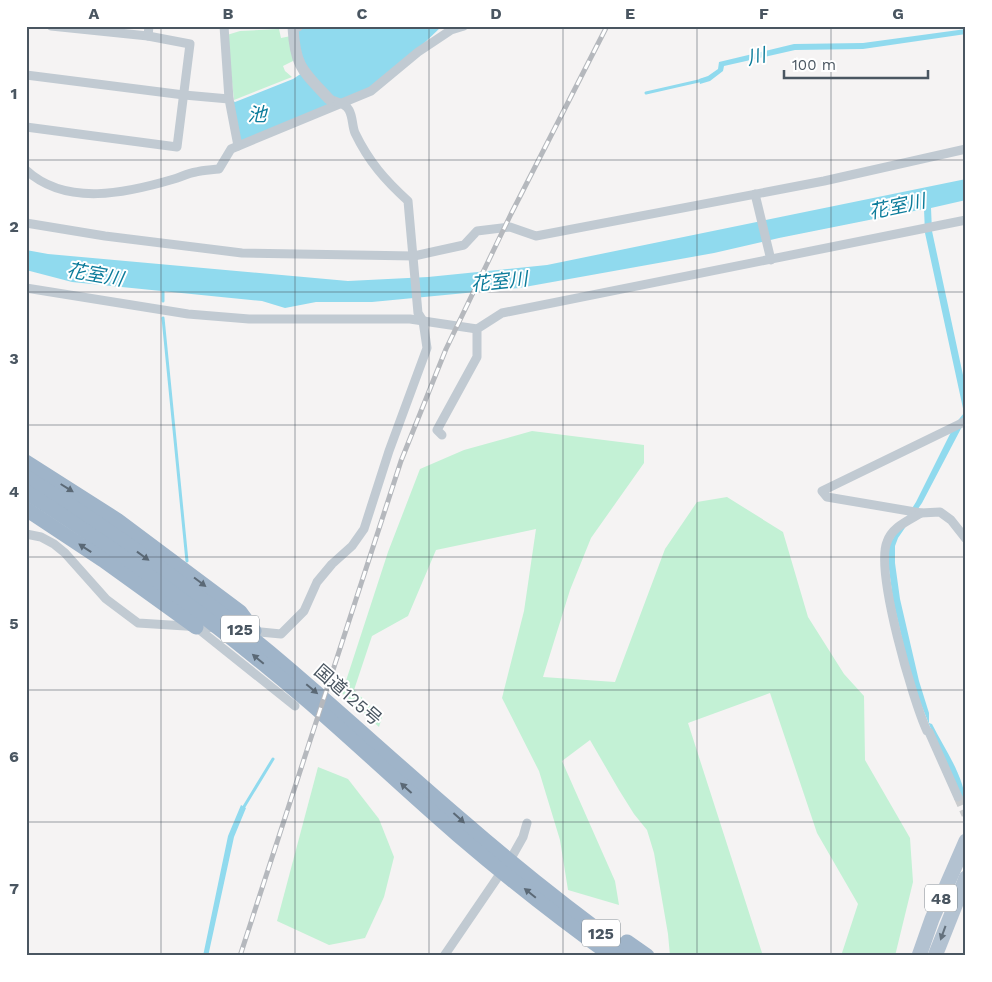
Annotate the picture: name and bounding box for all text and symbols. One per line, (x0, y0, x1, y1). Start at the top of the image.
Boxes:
text: A (89, 4, 100, 23)
text: B (223, 4, 234, 23)
text: C (357, 4, 368, 23)
text: D (490, 4, 502, 23)
text: E (625, 4, 635, 23)
text: F (759, 4, 769, 23)
text: G (892, 4, 904, 23)
water label: 川 (744, 43, 770, 70)
scale bar (784, 48, 928, 80)
text: 100 m (792, 56, 836, 74)
text: 1 (11, 84, 17, 103)
water label: 池 (247, 103, 268, 126)
water label: 花室川 (867, 189, 929, 224)
text: 2 (9, 217, 19, 236)
water label: 花室川 (65, 258, 127, 291)
water label: 花室川 (469, 267, 531, 296)
text: 3 (9, 349, 19, 368)
text: 4 (9, 482, 19, 501)
one-way arrow (61, 484, 74, 493)
one-way arrow (78, 543, 92, 552)
one-way arrow (136, 550, 149, 561)
one-way arrow (193, 577, 207, 587)
text: 5 (9, 614, 19, 633)
road number: 125 (221, 616, 259, 642)
one-way arrow (252, 654, 265, 665)
street label: 国道125号 (310, 660, 386, 729)
one-way arrow (305, 683, 318, 694)
text: 6 (9, 747, 19, 766)
one-way arrow (400, 782, 412, 794)
one-way arrow (452, 812, 464, 824)
text: 7 (9, 879, 19, 898)
road number: 48 (925, 884, 957, 911)
one-way arrow (523, 888, 536, 899)
road number: 125 (582, 920, 620, 946)
one-way arrow (939, 926, 947, 941)

